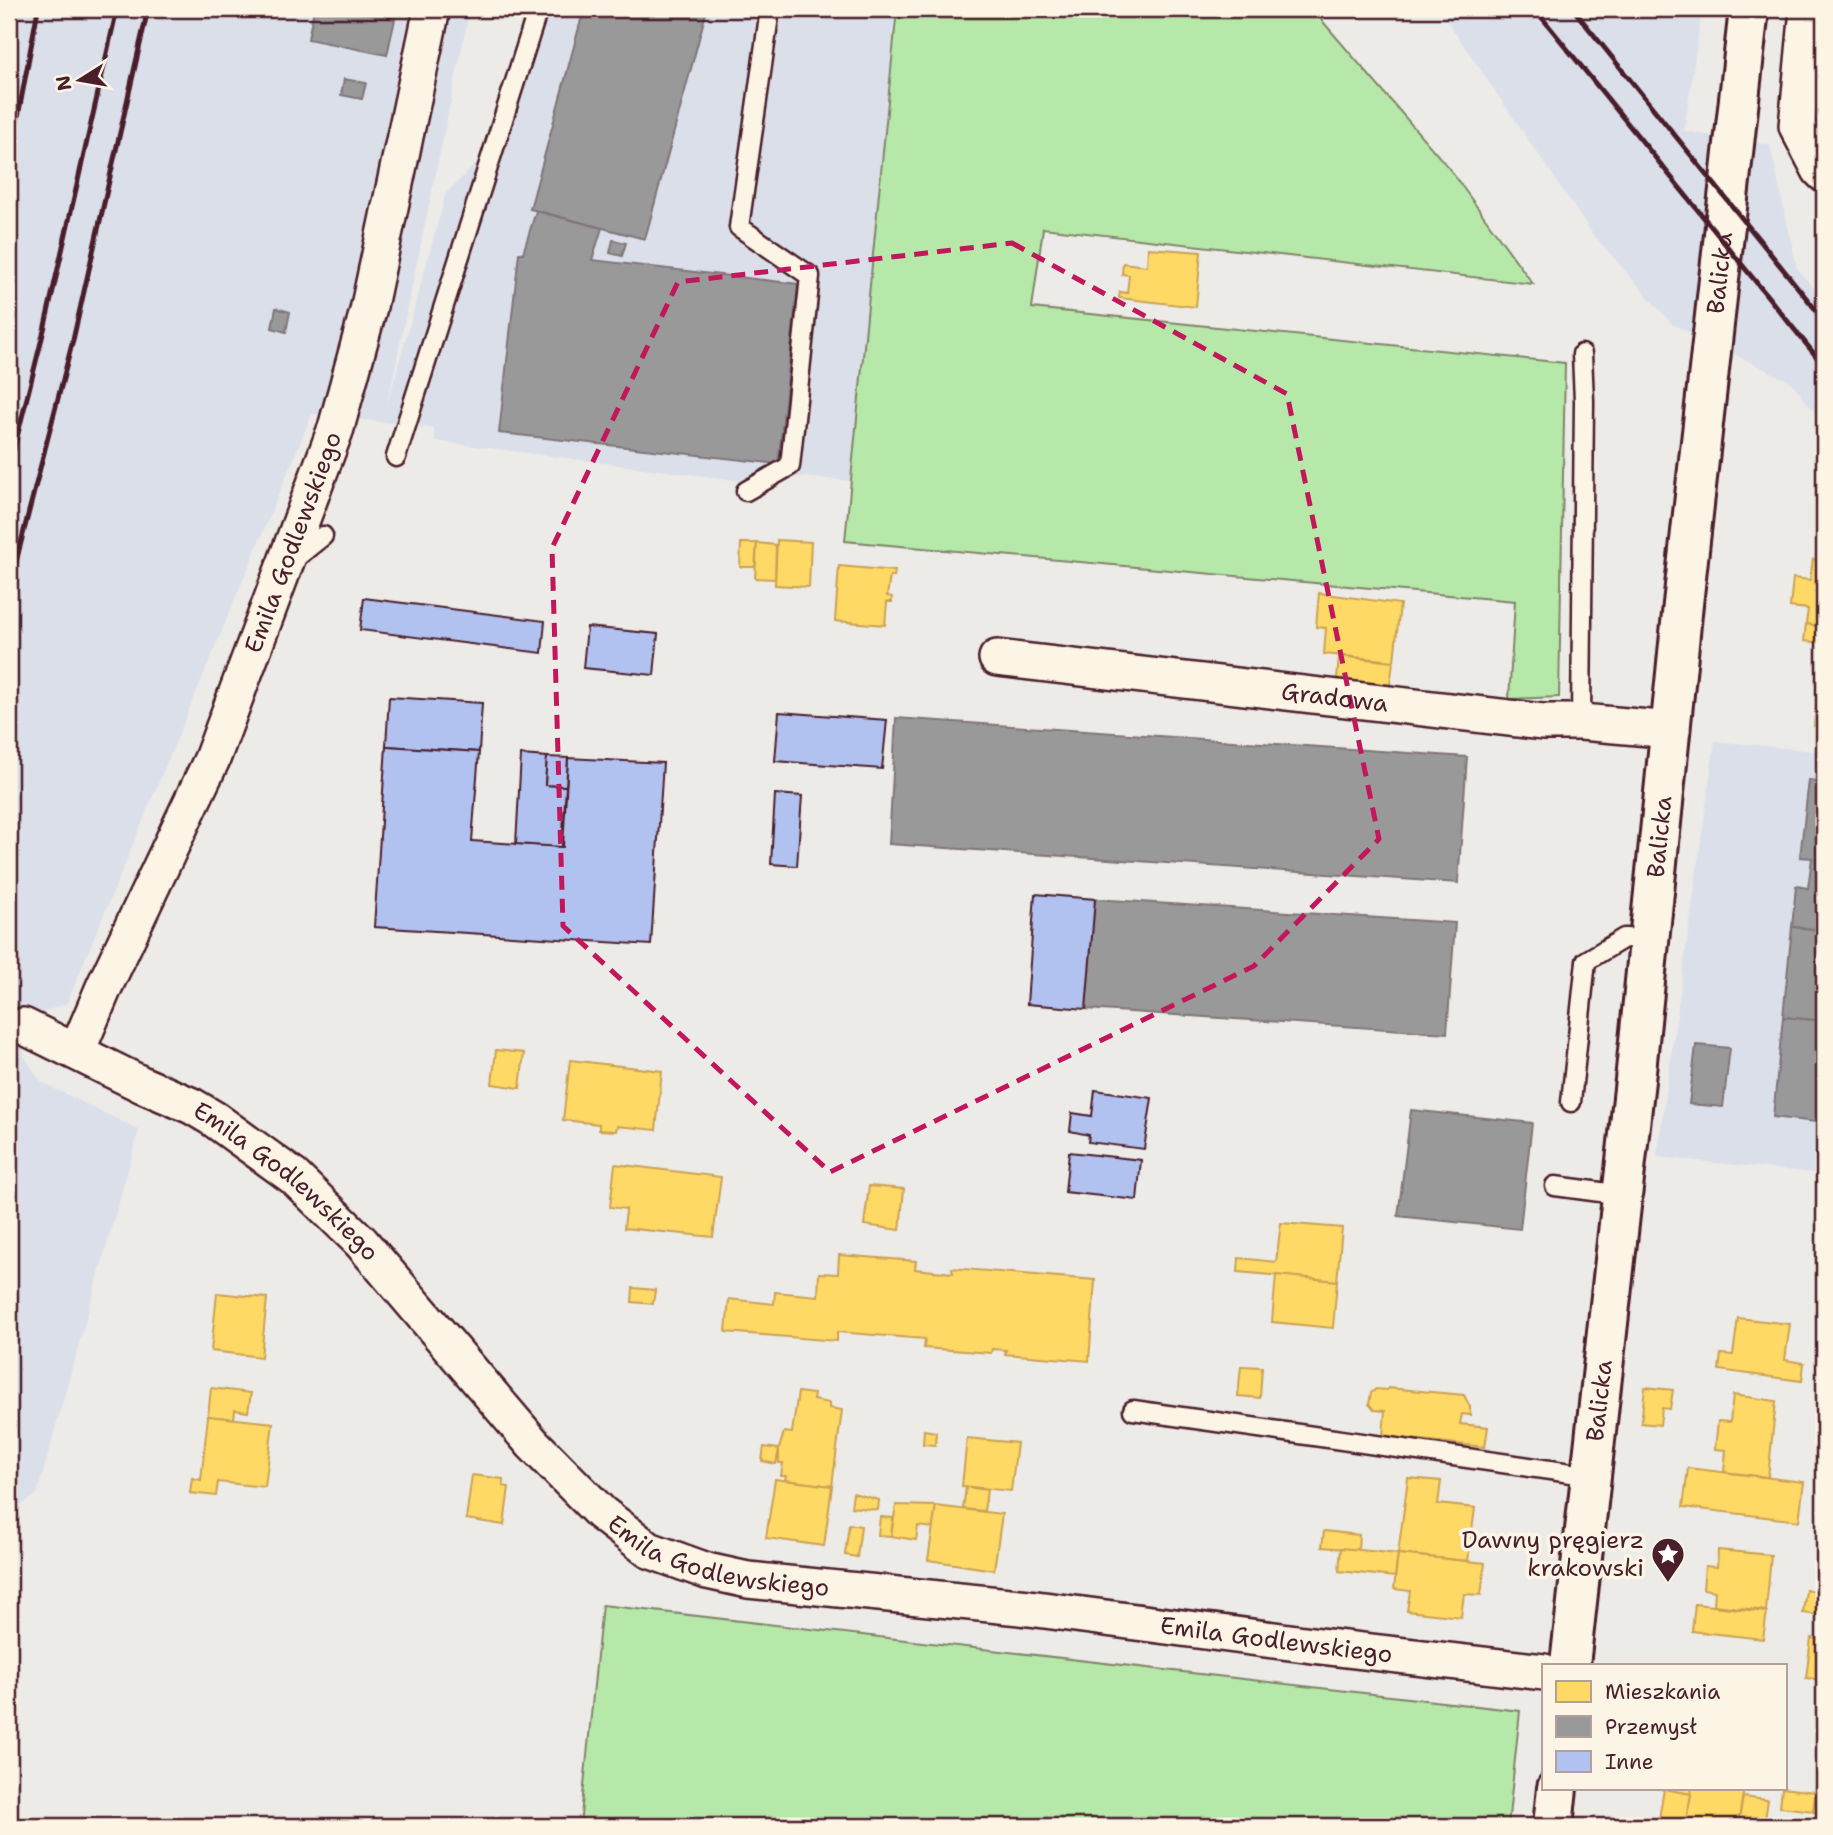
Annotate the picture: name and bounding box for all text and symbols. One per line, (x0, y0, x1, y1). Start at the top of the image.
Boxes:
north arrow (46, 46, 116, 116)
text: N (50, 73, 78, 93)
street label: Balicka (1699, 231, 1740, 316)
street label: Emila Godlewskiego (237, 427, 349, 658)
street label: Gradowa (1280, 675, 1390, 720)
street label: Balicka (1640, 794, 1680, 879)
street label: Emila Godlewskiego (187, 1094, 386, 1268)
street label: Balicka (1579, 1358, 1620, 1443)
street label: Emila Godlewskiego (601, 1508, 831, 1604)
place label: Dawny pręgierz krakowski (1462, 1524, 1644, 1584)
place icon: Dawny pręgierz krakowski (1649, 1535, 1687, 1584)
street label: Emila Godlewskiego (1158, 1609, 1394, 1670)
legend (1542, 1664, 1787, 1790)
text: Mieszkania (1605, 1678, 1720, 1706)
text: Przemysł (1605, 1713, 1697, 1741)
text: Inne (1605, 1748, 1654, 1776)

